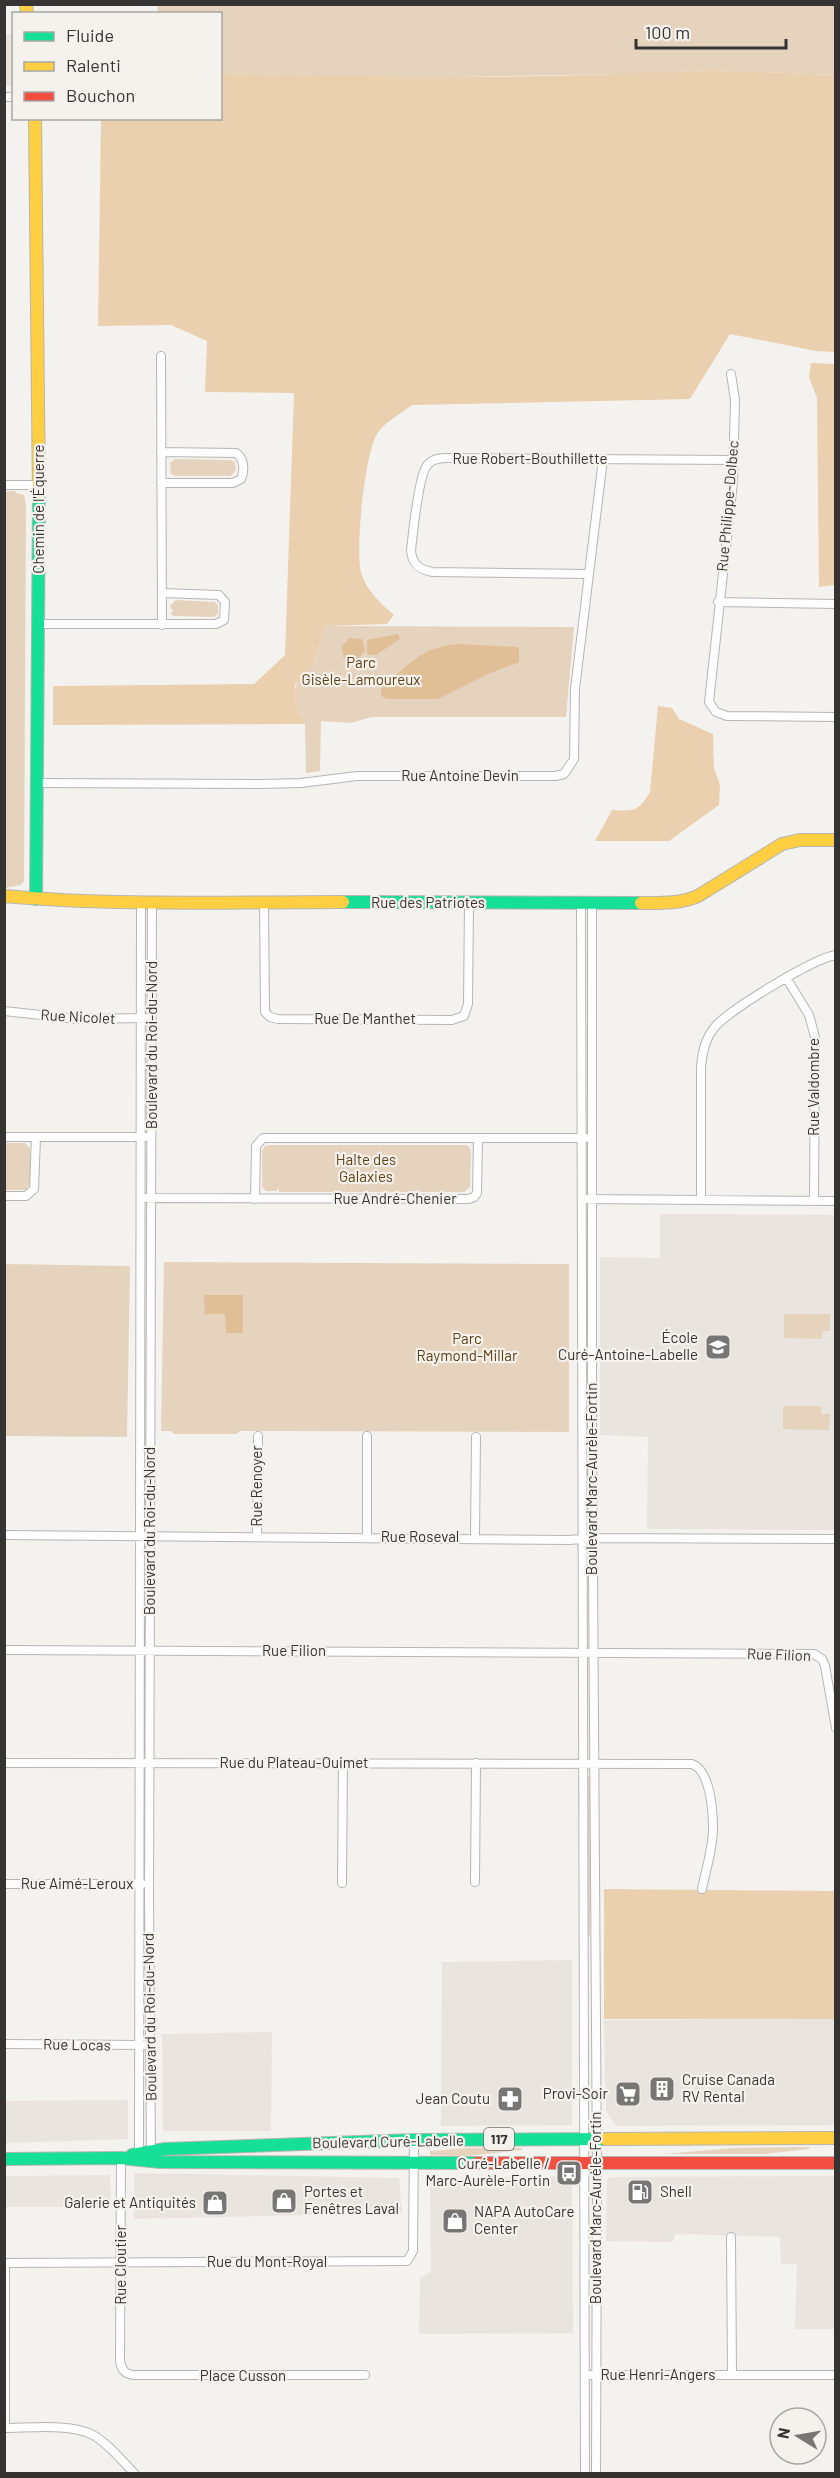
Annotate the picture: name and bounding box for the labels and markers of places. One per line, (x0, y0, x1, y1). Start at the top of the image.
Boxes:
place label: École Curé-Antoine-Labelle (558, 1328, 698, 1363)
school or university icon: École Curé-Antoine-Labelle (703, 1332, 733, 1362)
place label: Cruise Canada RV Rental (682, 2070, 775, 2105)
building icon: Cruise Canada RV Rental (647, 2074, 677, 2104)
supermarket icon: Provi-Soir (613, 2079, 643, 2109)
pharmacy icon: Jean Coutu (495, 2084, 525, 2114)
place label: Provi-Soir (543, 2084, 609, 2102)
place label: Jean Coutu (416, 2089, 490, 2107)
place label: Curé-Labelle / Marc-Aurèle-Fortin (426, 2154, 550, 2189)
bus stop icon: Curé-Labelle / Marc-Aurèle-Fortin (554, 2158, 584, 2188)
fuel station icon: Shell (625, 2177, 655, 2207)
place label: Portes et Fenêtres Laval (304, 2182, 399, 2217)
place label: Shell (660, 2182, 692, 2200)
shop icon: Portes et Fenêtres Laval (269, 2186, 299, 2216)
shop icon: Galerie et Antiquités (200, 2188, 230, 2218)
place label: Galerie et Antiquités (64, 2193, 196, 2211)
place label: NAPA AutoCare Center (474, 2202, 575, 2237)
shop icon: NAPA AutoCare Center (440, 2206, 470, 2236)

